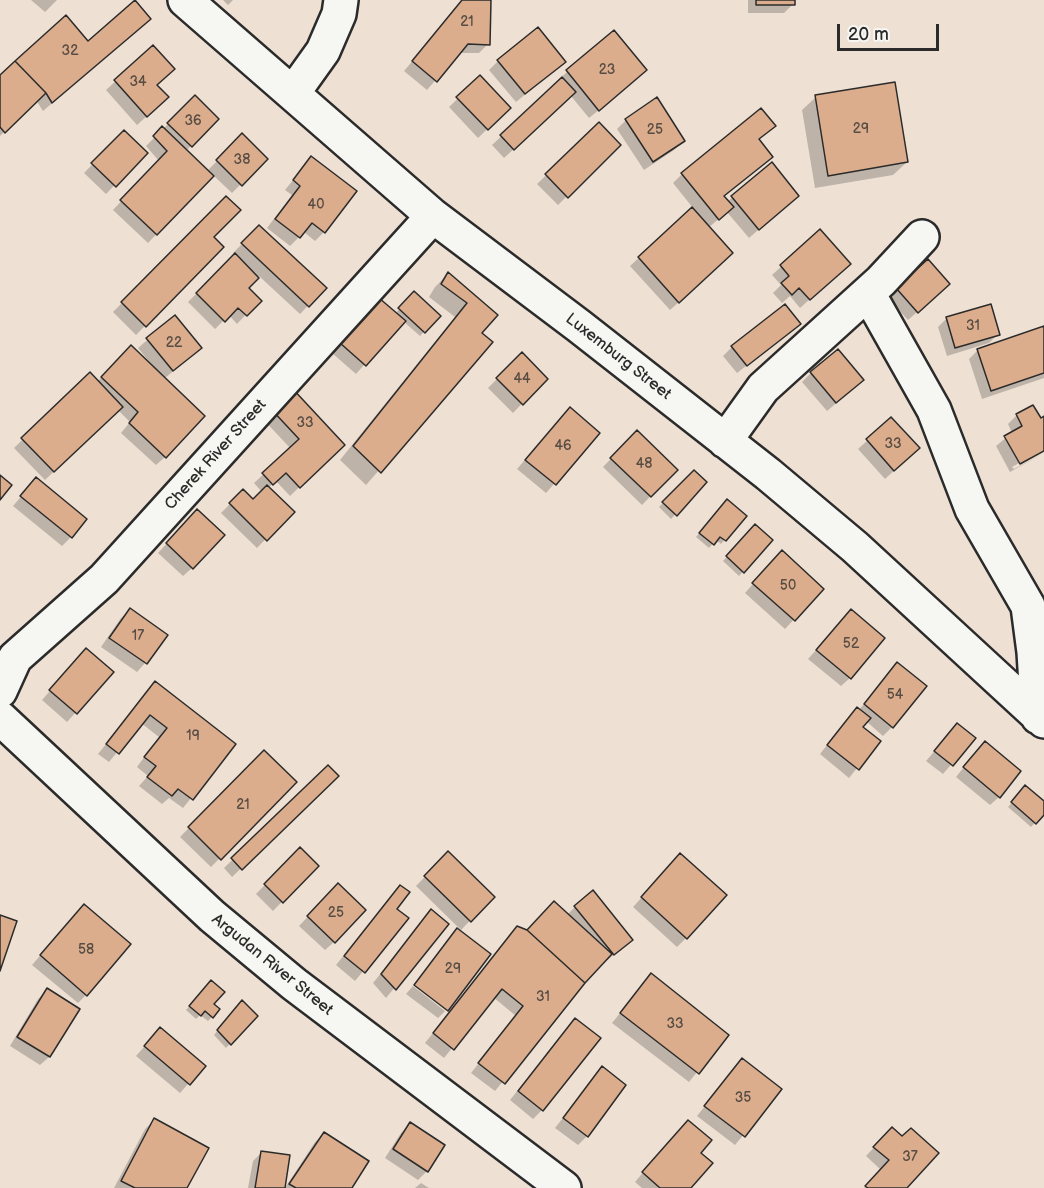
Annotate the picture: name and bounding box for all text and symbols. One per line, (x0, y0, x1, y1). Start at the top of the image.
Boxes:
scale bar (840, 12, 942, 50)
house number: 21 (460, 14, 474, 30)
text: 20 m (848, 24, 889, 45)
house number: 32 (62, 43, 78, 59)
house number: 23 (599, 62, 615, 78)
house number: 34 (129, 74, 147, 90)
house number: 36 (184, 113, 202, 129)
house number: 29 (853, 121, 869, 137)
house number: 25 (647, 122, 663, 138)
house number: 38 (234, 152, 250, 168)
house number: 40 (308, 197, 324, 213)
street label: Luxemburg Street (561, 310, 675, 404)
house number: 31 (966, 318, 980, 334)
house number: 22 (166, 335, 182, 351)
house number: 44 (513, 371, 531, 387)
street label: Cherek River Street (161, 396, 271, 514)
house number: 33 (296, 415, 314, 431)
house number: 33 (884, 436, 902, 452)
house number: 46 (554, 438, 572, 454)
house number: 48 (636, 456, 652, 472)
house number: 50 (780, 578, 796, 594)
house number: 17 (132, 628, 144, 644)
house number: 52 (843, 636, 859, 652)
house number: 54 (887, 687, 903, 703)
house number: 19 (186, 728, 200, 744)
house number: 21 (236, 797, 250, 813)
house number: 25 (328, 905, 344, 921)
street label: Argudan River Street (207, 910, 337, 1020)
house number: 58 (78, 942, 94, 958)
house number: 29 (445, 961, 461, 977)
house number: 31 (536, 989, 550, 1005)
house number: 33 (666, 1016, 684, 1032)
house number: 35 (735, 1090, 751, 1106)
house number: 37 (902, 1149, 918, 1165)

